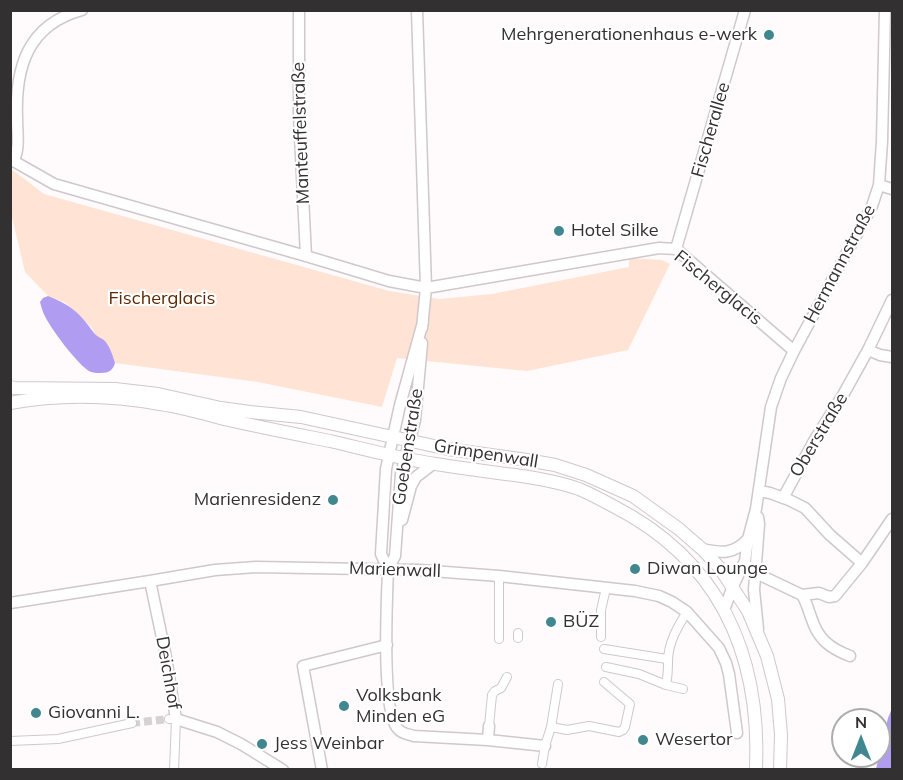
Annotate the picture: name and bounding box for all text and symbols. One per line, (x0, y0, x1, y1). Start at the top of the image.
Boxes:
place label: Mehrgenerationenhaus e-werk (501, 24, 757, 46)
marker: Mehrgenerationenhaus e-werk (762, 28, 776, 42)
street label: Manteuffelstraße (288, 61, 314, 205)
street label: Fischerallee (687, 80, 735, 180)
street label: Hermannstraße (800, 201, 880, 327)
place label: Hotel Silke (571, 220, 659, 242)
marker: Hotel Silke (552, 224, 566, 238)
street label: Fischerglacis (670, 246, 766, 330)
park label: Fischerglacis (108, 288, 216, 310)
street label: Goebenstraße (388, 387, 428, 507)
street label: Oberstraße (785, 389, 853, 481)
street label: Grimpenwall (432, 435, 540, 473)
place label: Marienresidenz (194, 489, 321, 511)
marker: Marienresidenz (326, 493, 340, 507)
street label: Marienwall (349, 558, 441, 582)
place label: Diwan Lounge (647, 558, 768, 580)
marker: Diwan Lounge (628, 562, 642, 576)
place label: BÜZ (563, 611, 599, 633)
marker: BÜZ (544, 615, 558, 629)
street label: Deichhof (151, 635, 185, 711)
place label: Volksbank Minden eG (356, 685, 445, 728)
marker: Volksbank Minden eG (337, 699, 351, 713)
place label: Giovanni L. (48, 702, 140, 724)
marker: Giovanni L. (29, 706, 43, 720)
north arrow (831, 708, 891, 768)
text: N (855, 712, 867, 732)
place label: Wesertor (655, 729, 733, 751)
place label: Jess Weinbar (274, 733, 384, 755)
marker: Wesertor (636, 733, 650, 747)
marker: Jess Weinbar (255, 737, 269, 751)

